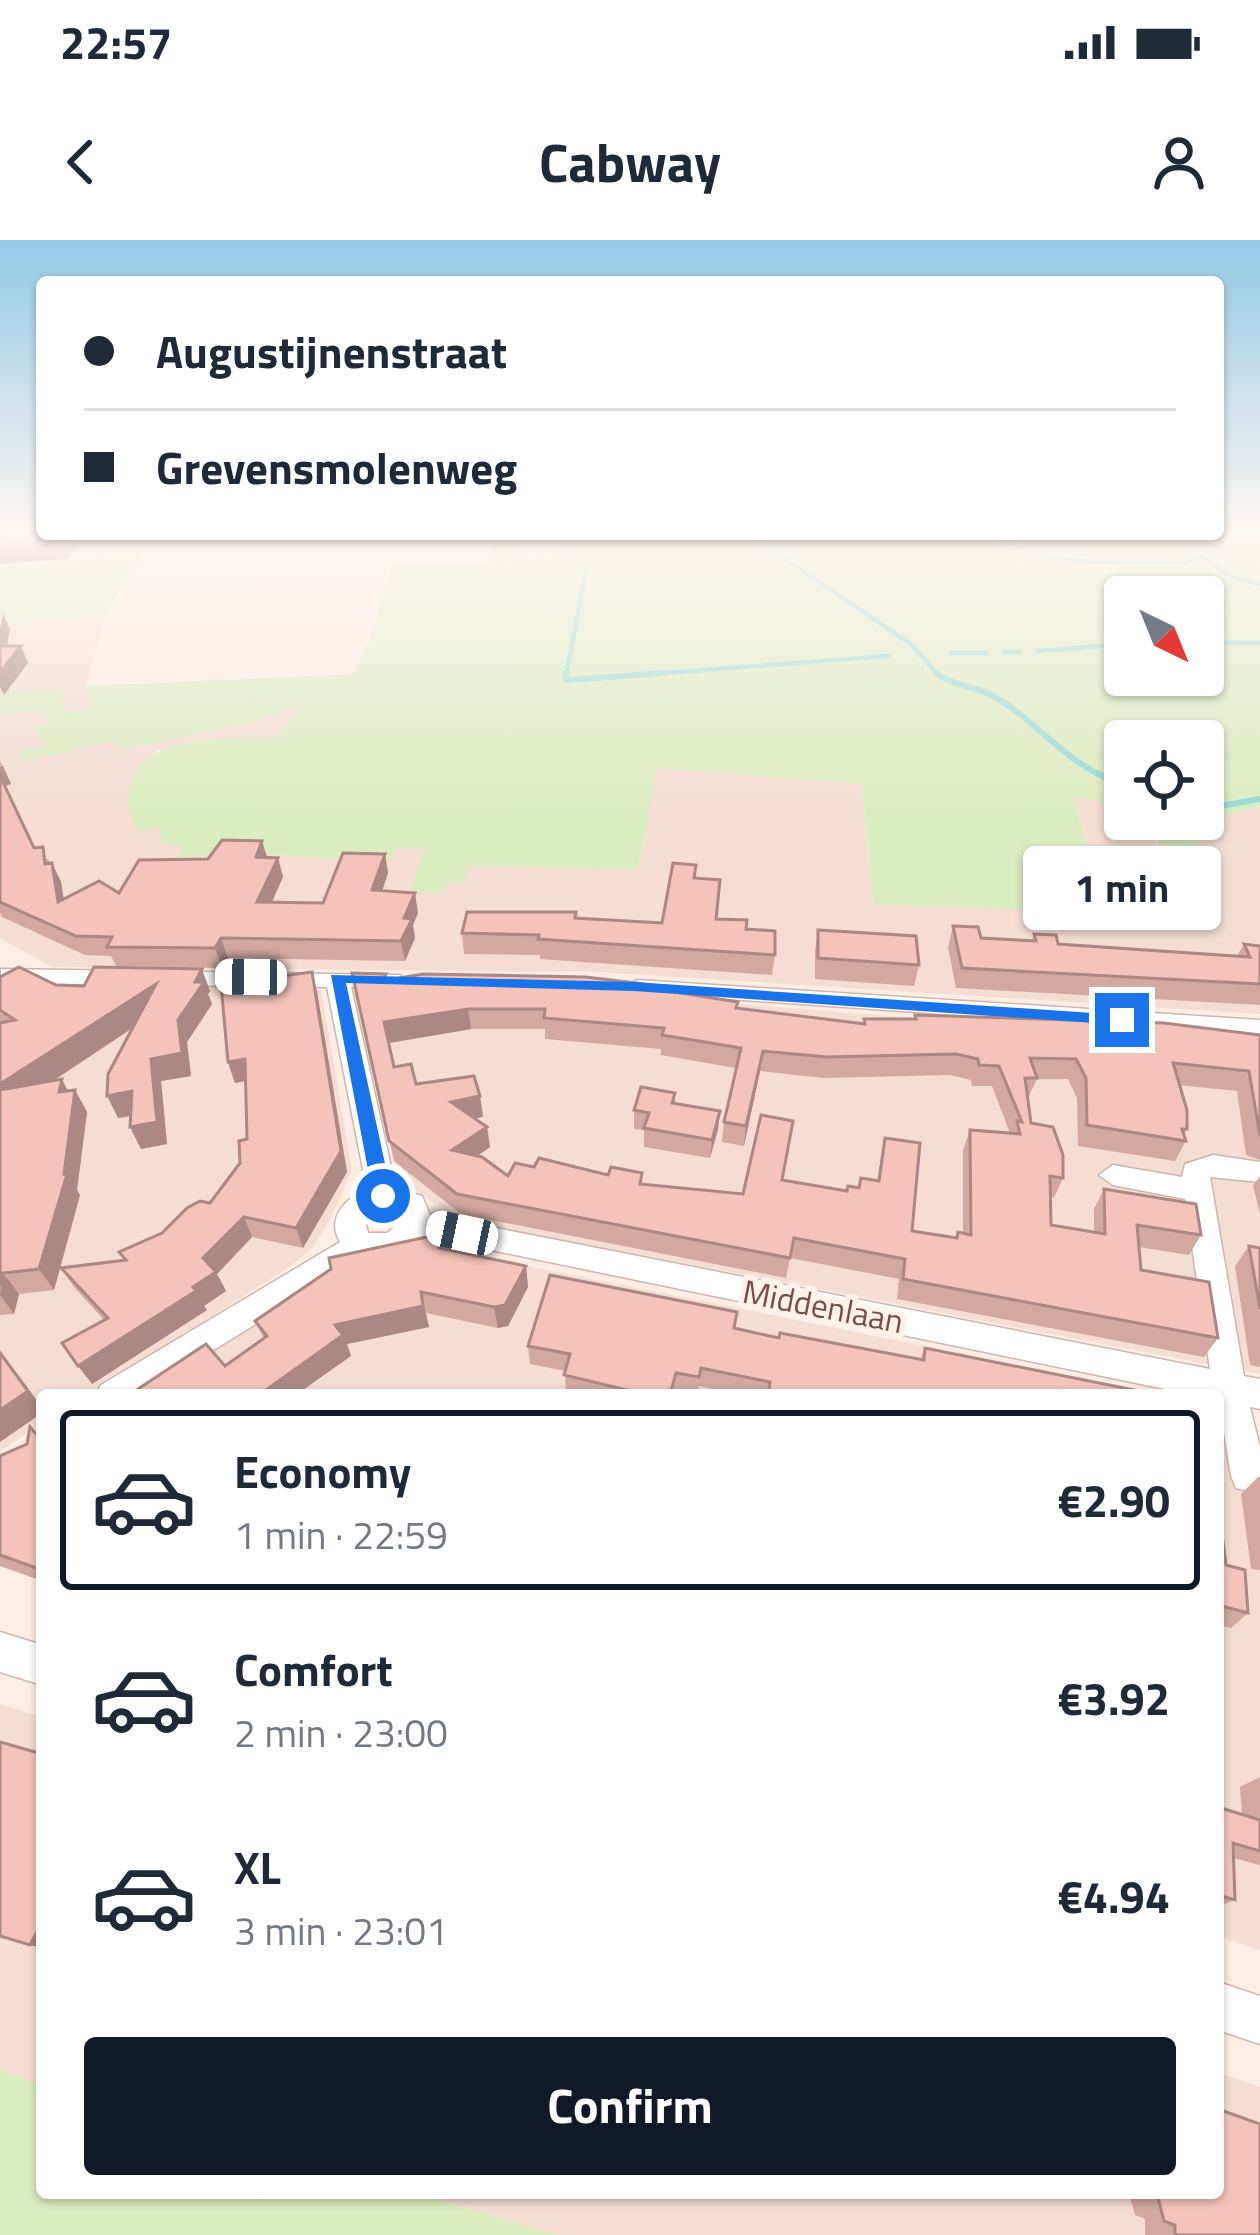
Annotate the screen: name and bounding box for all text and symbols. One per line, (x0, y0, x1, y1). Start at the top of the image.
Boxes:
text: 22:57 (60, 8, 172, 76)
text: Cabway (539, 121, 721, 203)
icon: back (48, 129, 114, 195)
icon: person (1146, 129, 1212, 195)
text: Augustijnenstraat (156, 317, 507, 385)
text: Grevensmolenweg (156, 433, 517, 501)
north arrow (1104, 576, 1224, 696)
map controls (1104, 576, 1224, 840)
button: locate (1104, 720, 1224, 840)
callout: 1 min (1023, 846, 1221, 930)
text: 1 min (1075, 858, 1169, 917)
car (215, 958, 287, 996)
route end (1095, 993, 1149, 1047)
route start (356, 1169, 410, 1223)
car (423, 1208, 501, 1258)
street label: Middenlaan (738, 1266, 908, 1346)
text: Economy (234, 1437, 411, 1505)
icon: car (90, 1446, 198, 1554)
text: €2.90 (1058, 1466, 1170, 1534)
text: 1 min · 22:59 (234, 1505, 448, 1564)
text: Comfort (234, 1635, 393, 1703)
icon: car (90, 1644, 198, 1752)
text: €3.92 (1058, 1664, 1170, 1732)
text: 2 min · 23:00 (234, 1703, 448, 1762)
text: XL (234, 1833, 281, 1901)
icon: car (90, 1842, 198, 1950)
text: €4.94 (1058, 1862, 1170, 1930)
text: 3 min · 23:01 (234, 1901, 448, 1960)
button: Confirm (84, 2037, 1176, 2175)

